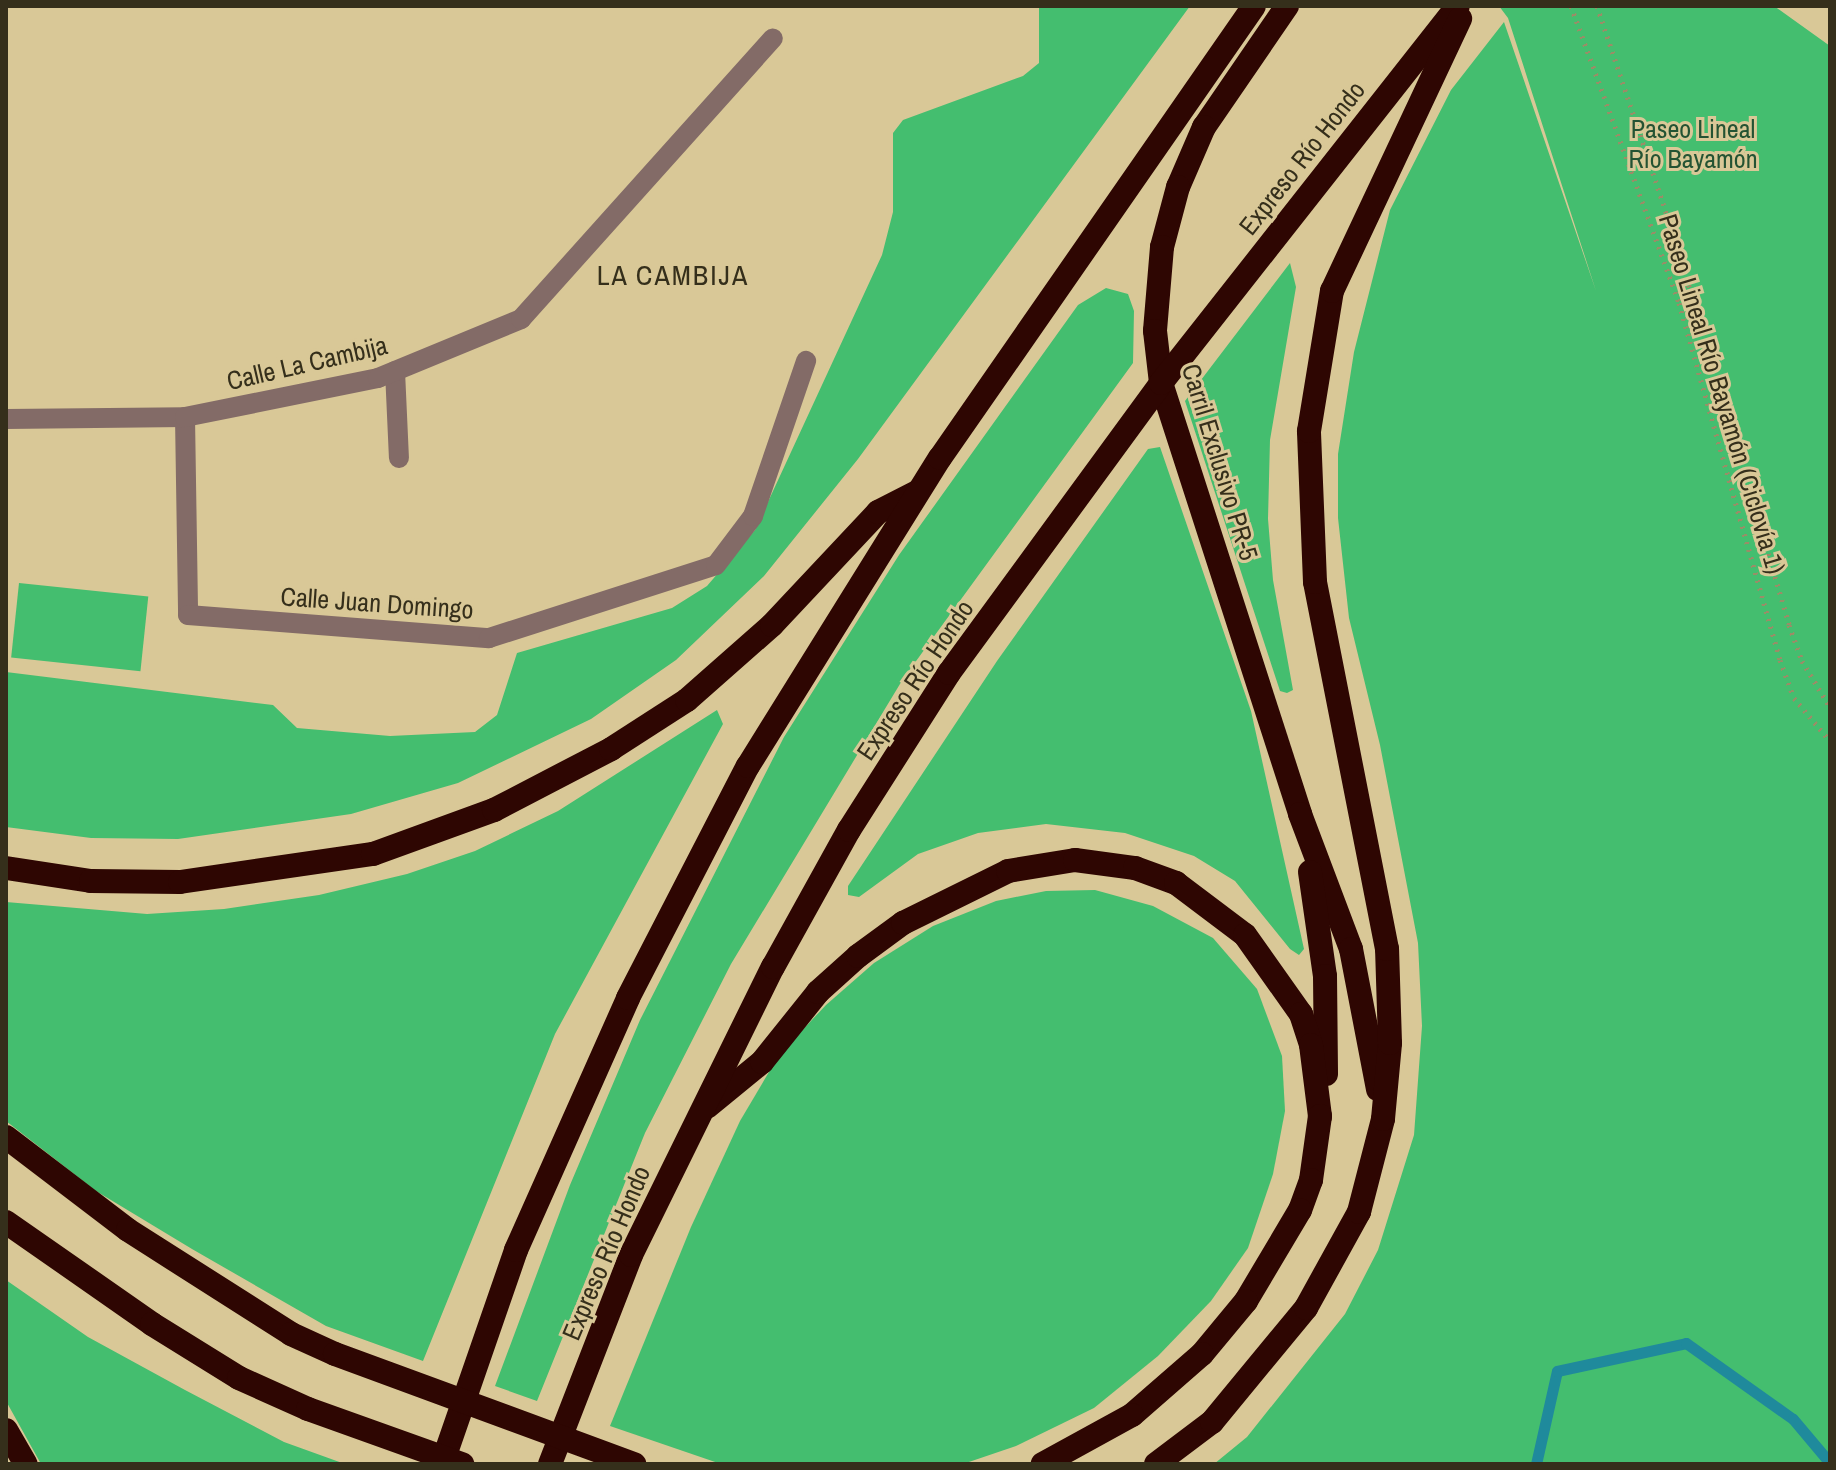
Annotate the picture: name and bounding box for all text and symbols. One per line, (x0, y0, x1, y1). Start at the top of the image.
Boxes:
street label: Expreso Río Hondo (1232, 75, 1372, 241)
park label: Paseo Lineal Río Bayamón (1628, 113, 1758, 174)
street label: Paseo Lineal Río Bayamón (Ciclovía 1) (1652, 210, 1792, 578)
district label: LA CAMBIJA (596, 258, 750, 292)
street label: Calle La Cambija (224, 329, 390, 397)
street label: Carril Exclusivo PR-5 (1175, 360, 1265, 564)
street label: Calle Juan Domingo (280, 581, 474, 625)
street label: Expreso Río Hondo (850, 594, 980, 766)
street label: Expreso Río Hondo (555, 1161, 657, 1345)

